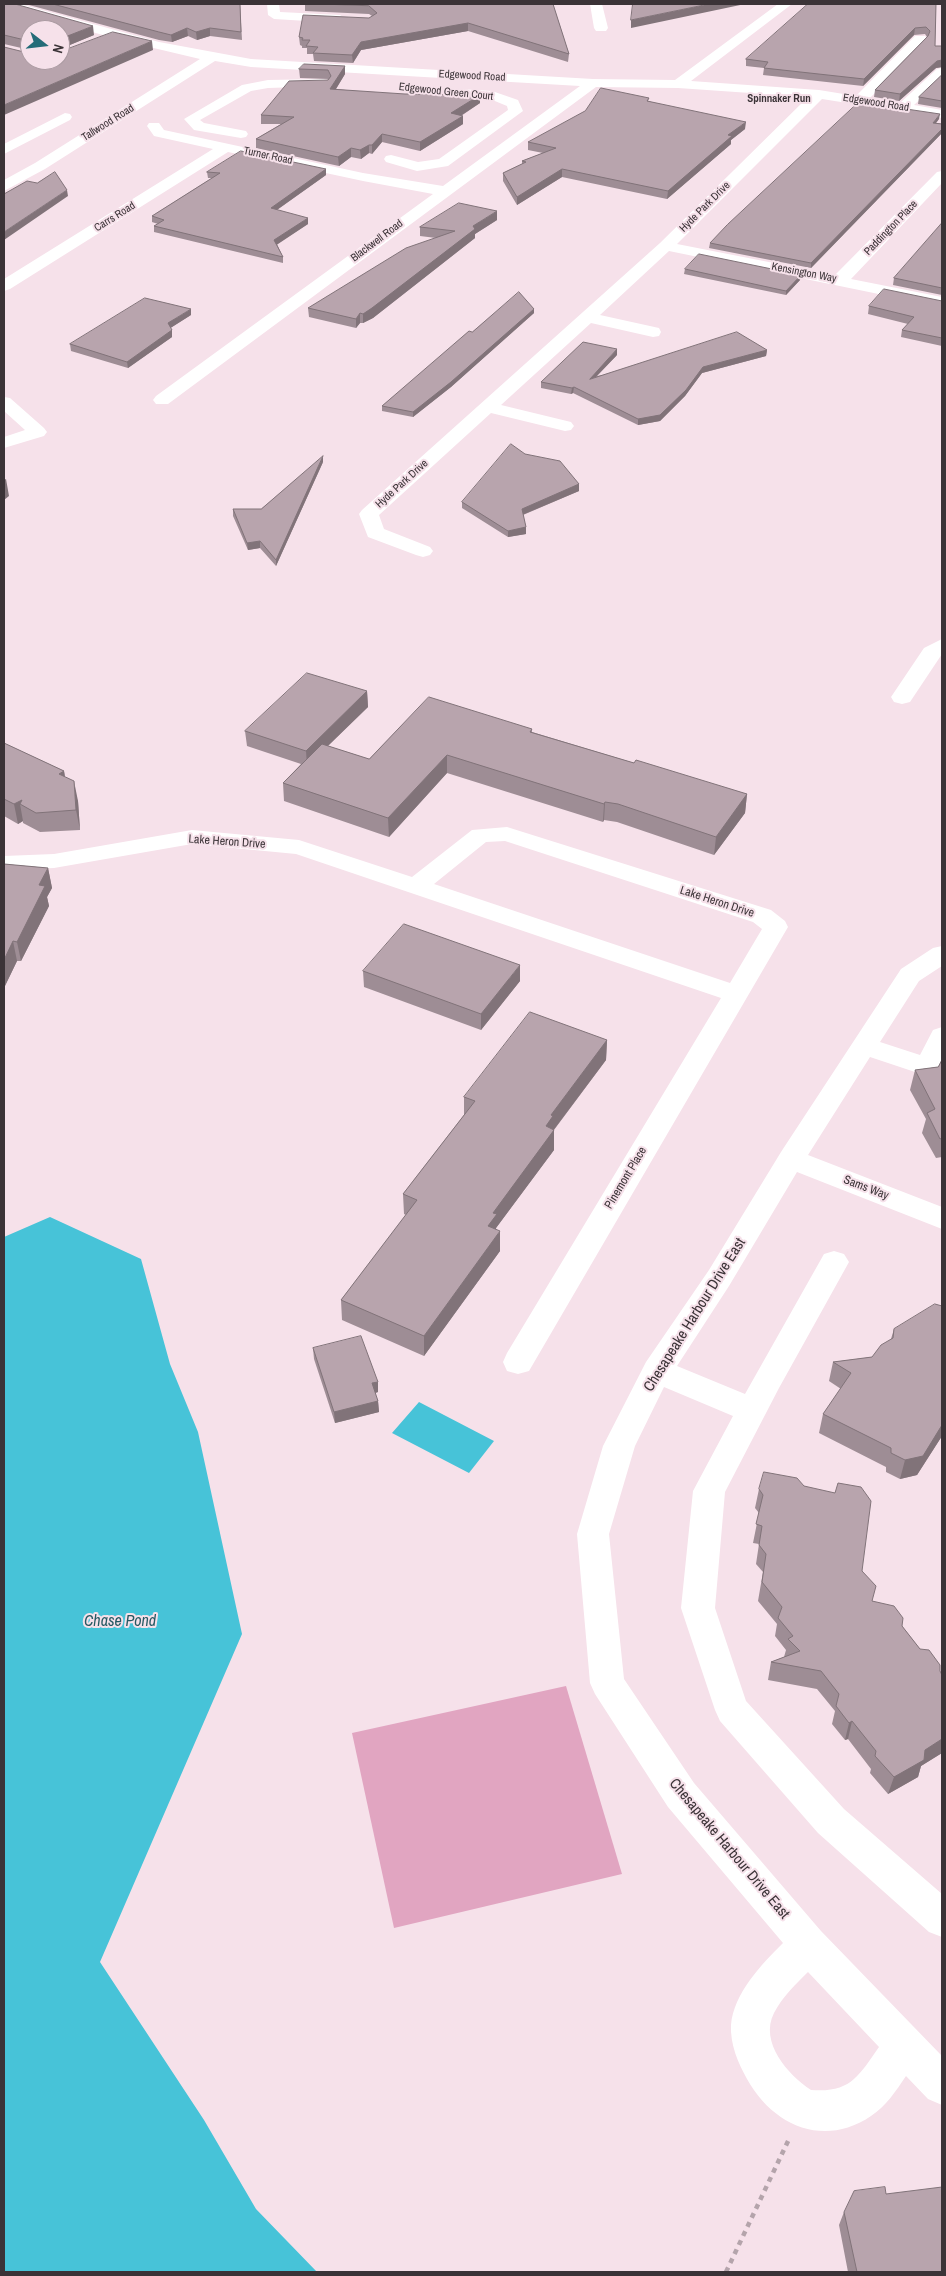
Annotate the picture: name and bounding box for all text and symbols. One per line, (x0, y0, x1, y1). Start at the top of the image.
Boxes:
north arrow (20, 20, 70, 70)
text: N (49, 42, 68, 55)
street label: Edgewood Road (438, 68, 506, 84)
street label: Edgewood Green Court (398, 80, 494, 104)
street label: Edgewood Road (842, 91, 910, 115)
district label: Spinnaker Run (747, 92, 811, 106)
street label: Tallwood Road (79, 102, 137, 144)
street label: Turner Road (242, 144, 294, 168)
street label: Hyde Park Drive (677, 179, 733, 235)
street label: Paddington Place (862, 198, 920, 258)
street label: Carrs Road (92, 199, 138, 235)
street label: Blackwell Road (348, 217, 406, 265)
street label: Kensington Way (770, 260, 838, 286)
street label: Hyde Park Drive (373, 457, 431, 511)
street label: Lake Heron Drive (188, 832, 266, 852)
street label: Lake Heron Drive (678, 883, 756, 921)
street label: Pinemont Place (602, 1145, 650, 1211)
street label: Sams Way (841, 1173, 891, 1203)
street label: Chesapeake Harbour Drive East (640, 1235, 750, 1395)
water label: Chase Pond (84, 1612, 156, 1632)
street label: Chesapeake Harbour Drive East (665, 1775, 793, 1923)

